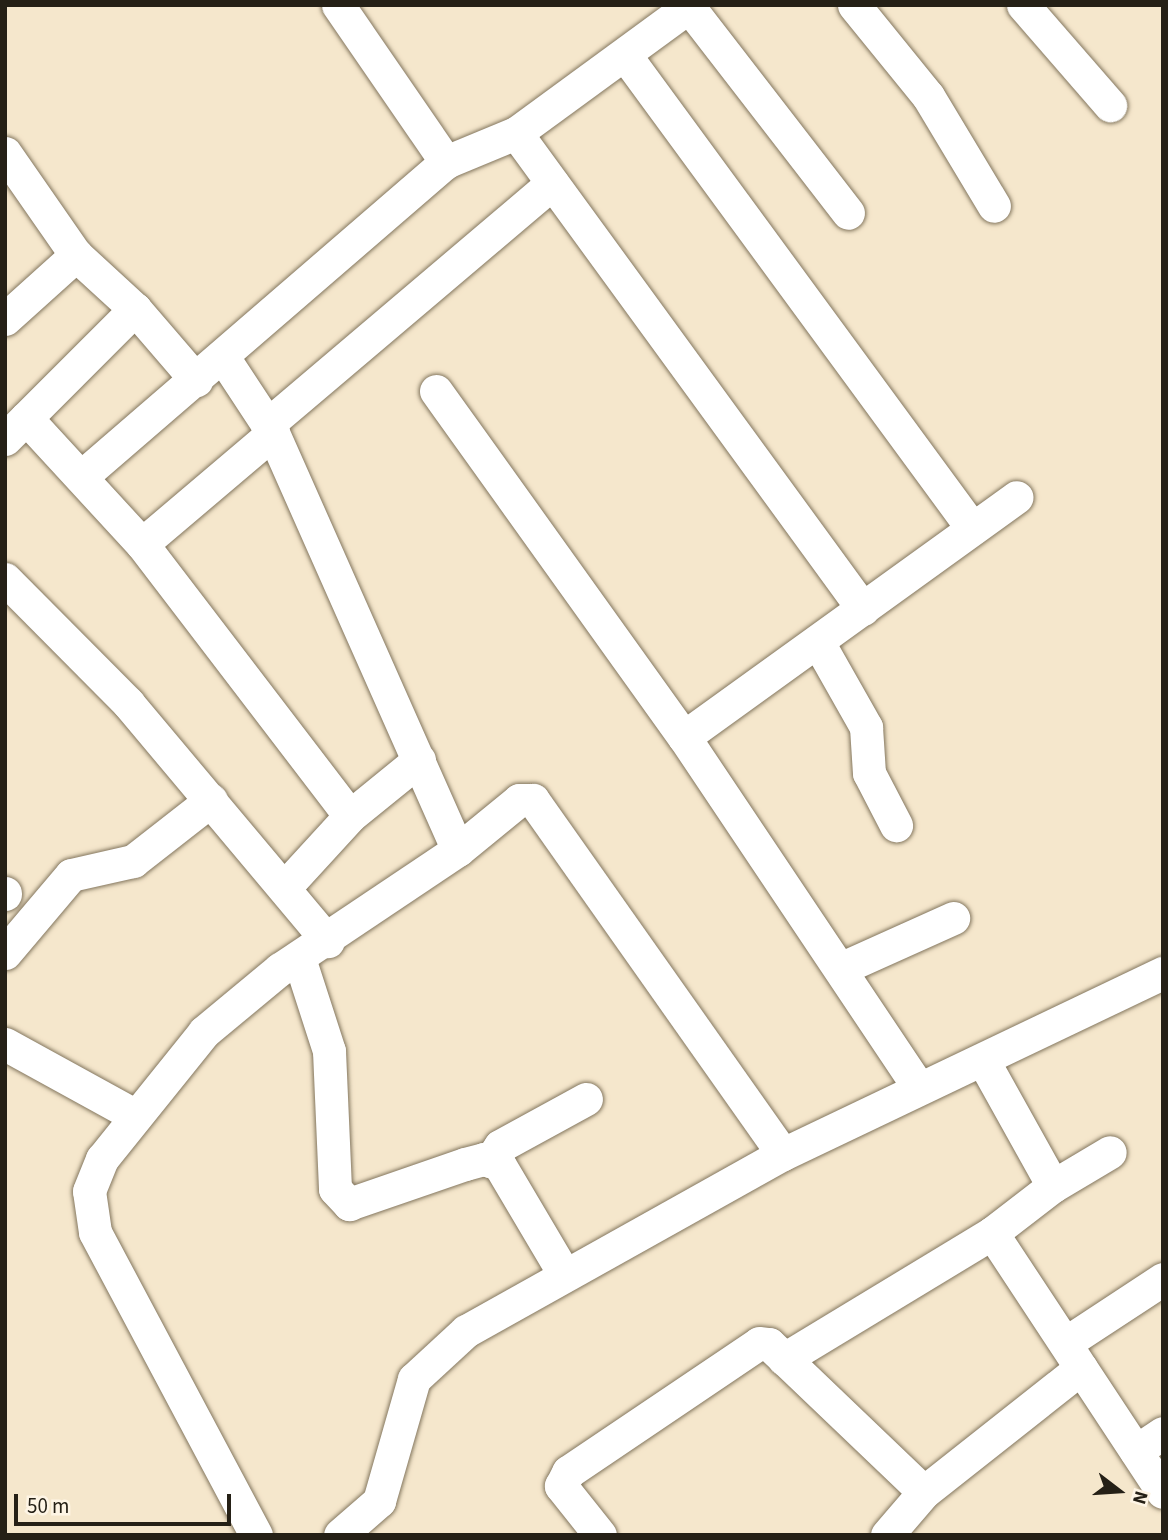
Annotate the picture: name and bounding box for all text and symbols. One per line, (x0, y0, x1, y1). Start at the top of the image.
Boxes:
north arrow (1084, 1456, 1154, 1526)
scale bar (18, 1480, 234, 1524)
text: N (1125, 1487, 1154, 1507)
text: 50 m (27, 1491, 69, 1521)

